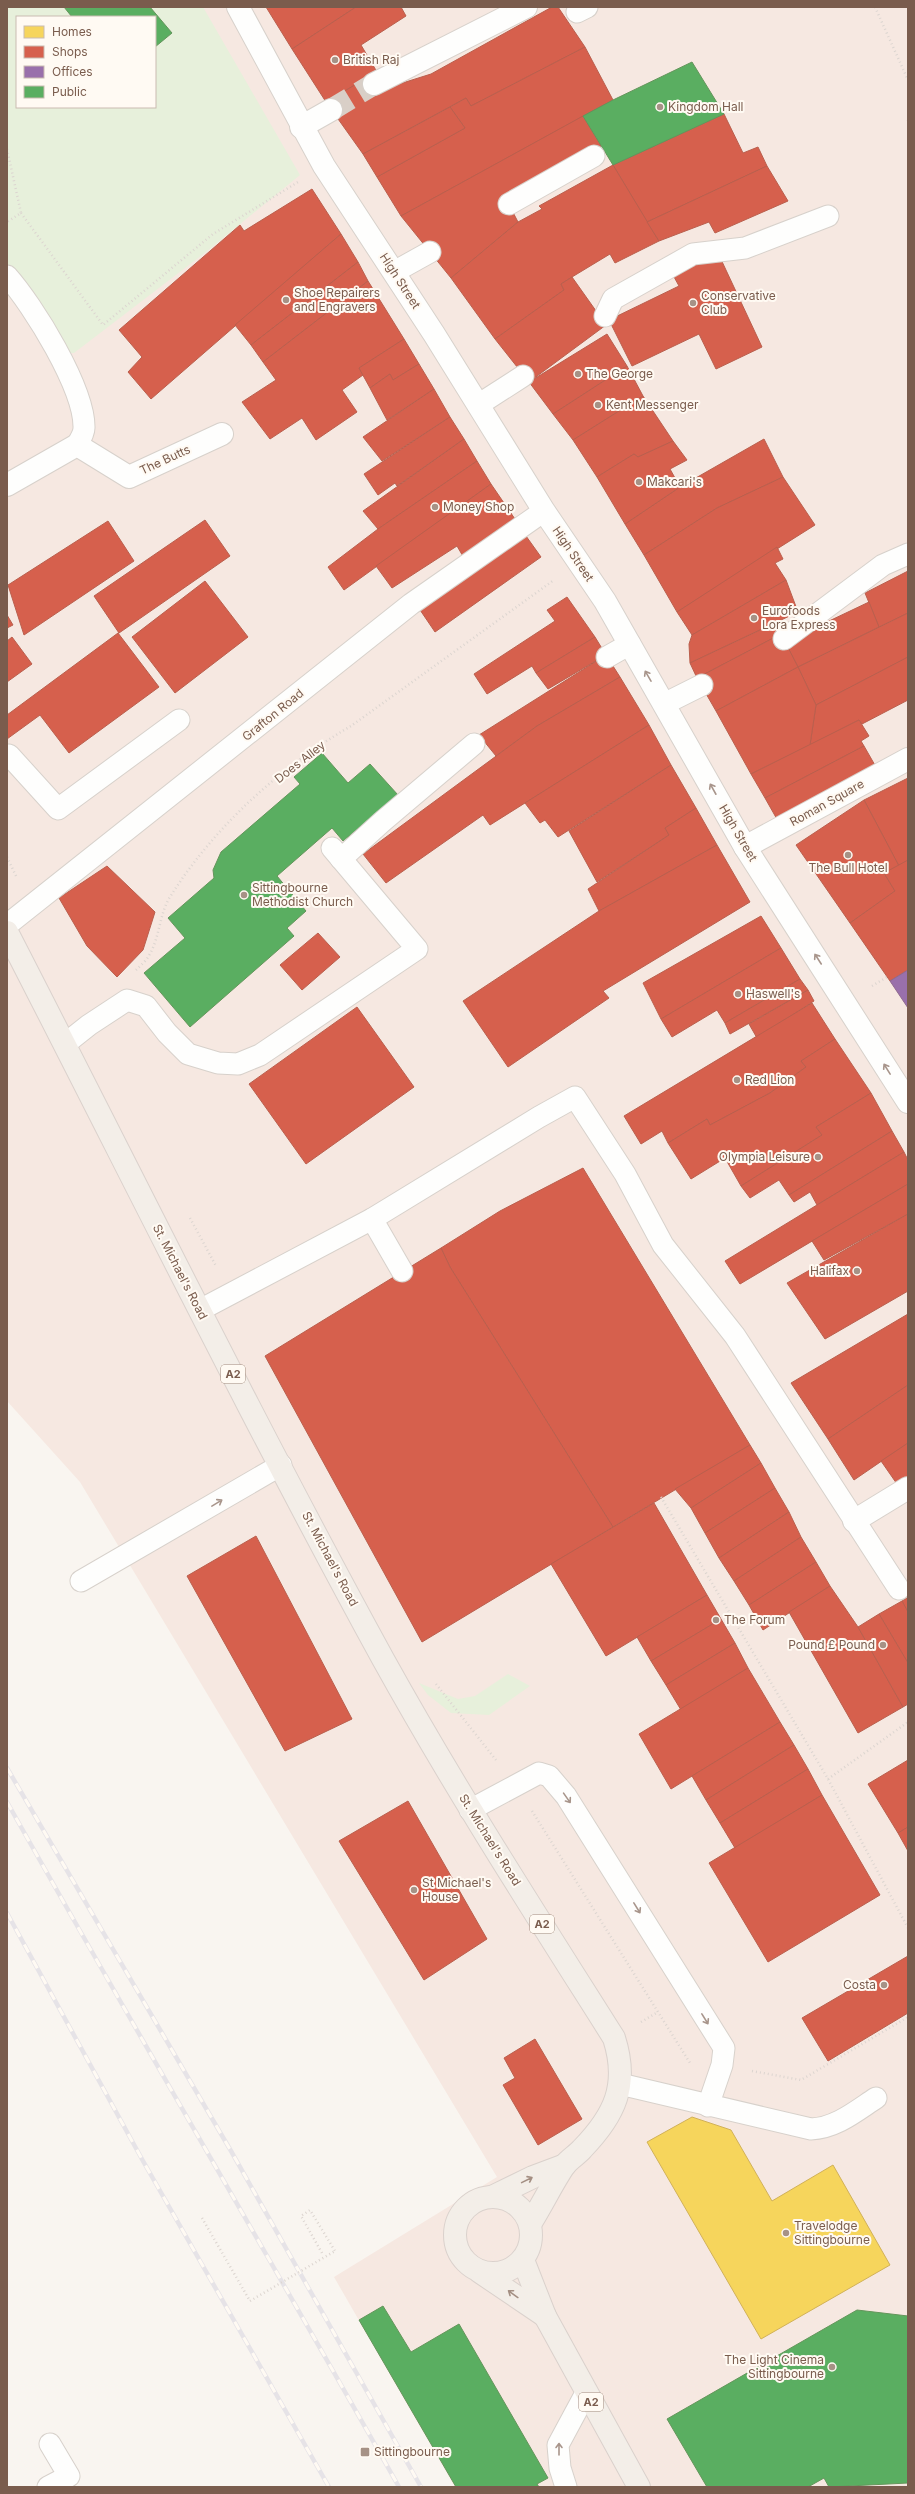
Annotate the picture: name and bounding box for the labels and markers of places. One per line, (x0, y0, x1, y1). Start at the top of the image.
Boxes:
place label: British Raj (343, 52, 400, 67)
marker: British Raj (330, 55, 340, 65)
place label: Kingdom Hall (668, 99, 744, 114)
marker: Kingdom Hall (655, 102, 665, 112)
place label: Shoe Repairers and Engravers (294, 285, 380, 314)
place label: Conservative Club (701, 288, 776, 317)
marker: Shoe Repairers and Engravers (281, 295, 291, 305)
marker: Conservative Club (688, 298, 698, 308)
place label: The George (586, 366, 653, 381)
marker: The George (573, 369, 583, 379)
place label: Kent Messenger (606, 397, 699, 412)
marker: Kent Messenger (593, 400, 603, 410)
place label: Makcari's (647, 474, 702, 489)
marker: Makcari's (634, 477, 644, 487)
place label: Money Shop (443, 499, 514, 514)
marker: Money Shop (430, 502, 440, 512)
place label: Eurofoods Lora Express (762, 603, 836, 632)
marker: Eurofoods Lora Express (749, 613, 759, 623)
marker: The Bull Hotel (843, 850, 853, 860)
place label: The Bull Hotel (808, 860, 888, 875)
place label: Sittingbourne Methodist Church (252, 880, 353, 909)
marker: Sittingbourne Methodist Church (239, 890, 249, 900)
place label: Haswell's (746, 986, 800, 1001)
marker: Haswell's (733, 989, 743, 999)
place label: Red Lion (745, 1072, 794, 1087)
marker: Red Lion (732, 1075, 742, 1085)
place label: Olympia Leisure (719, 1149, 810, 1164)
marker: Olympia Leisure (813, 1152, 823, 1162)
place label: Halifax (810, 1263, 849, 1278)
marker: Halifax (852, 1266, 862, 1276)
place label: The Forum (724, 1612, 785, 1627)
marker: The Forum (711, 1615, 721, 1625)
place label: Pound £ Pound (788, 1637, 875, 1652)
marker: Pound £ Pound (878, 1640, 888, 1650)
place label: St Michael's House (422, 1875, 491, 1904)
marker: St Michael's House (409, 1885, 419, 1895)
place label: Costa (843, 1977, 876, 1992)
marker: Costa (879, 1980, 889, 1990)
place label: Travelodge Sittingbourne (794, 2218, 870, 2247)
marker: Travelodge Sittingbourne (781, 2228, 791, 2238)
place label: The Light Cinema Sittingbourne (724, 2352, 824, 2381)
marker: The Light Cinema Sittingbourne (827, 2362, 837, 2372)
place label: Sittingbourne (374, 2444, 450, 2459)
marker: Sittingbourne (359, 2446, 371, 2458)

